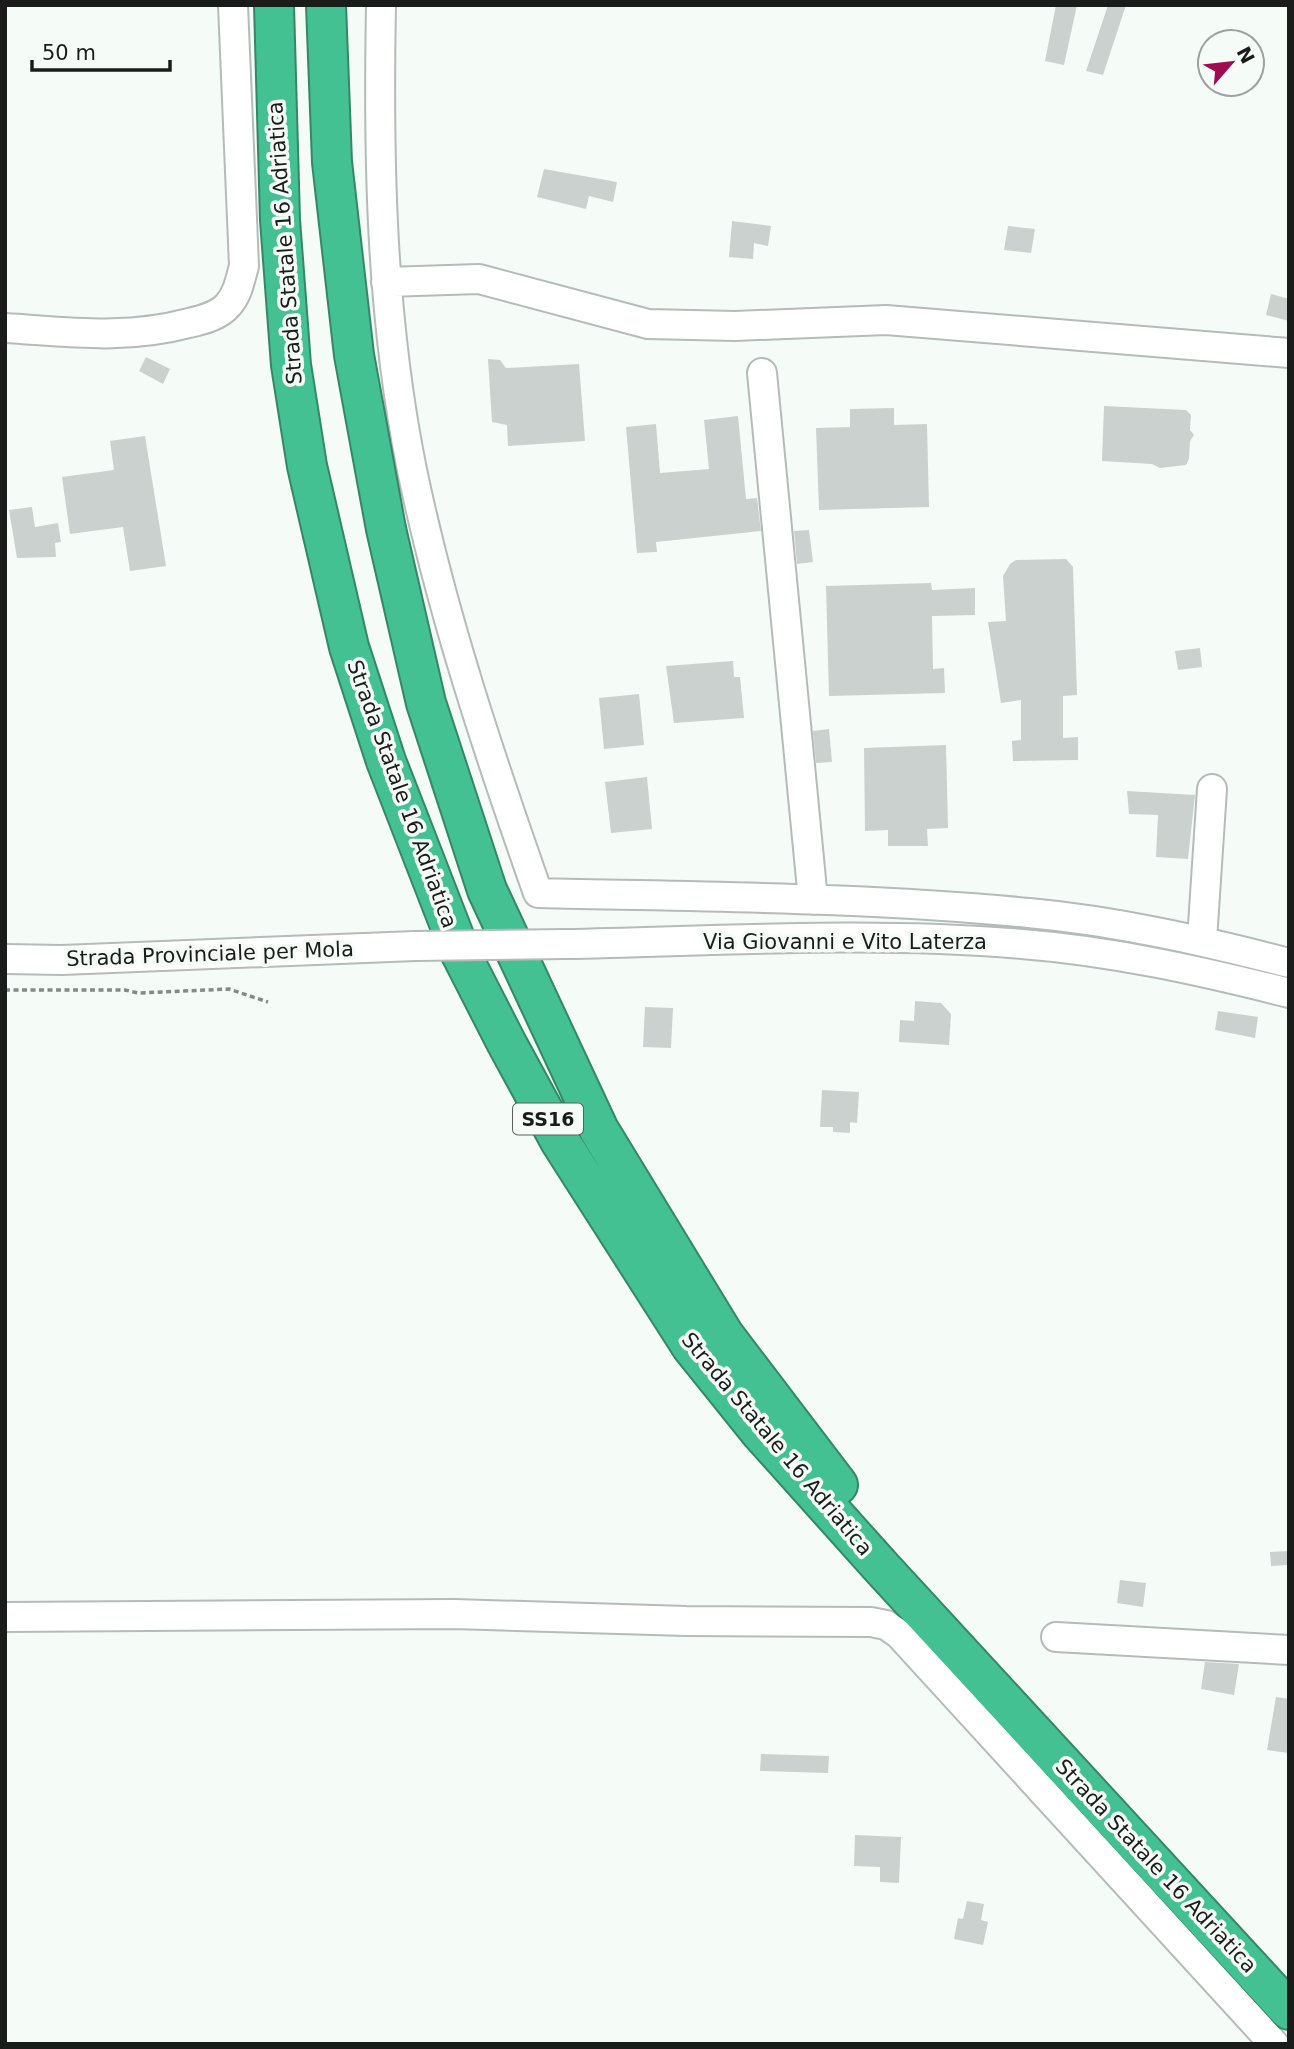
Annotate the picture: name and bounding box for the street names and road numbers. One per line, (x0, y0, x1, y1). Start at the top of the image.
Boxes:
street label: Strada Statale 16 Adriatica (263, 101, 307, 385)
street label: Strada Statale 16 Adriatica (342, 657, 462, 931)
street label: Via Giovanni e Vito Laterza (703, 930, 987, 954)
street label: Strada Provinciale per Mola (66, 937, 354, 971)
road number: SS16 (513, 1104, 583, 1134)
street label: Strada Statale 16 Adriatica (677, 1328, 877, 1560)
street label: Strada Statale 16 Adriatica (1051, 1754, 1261, 1978)

